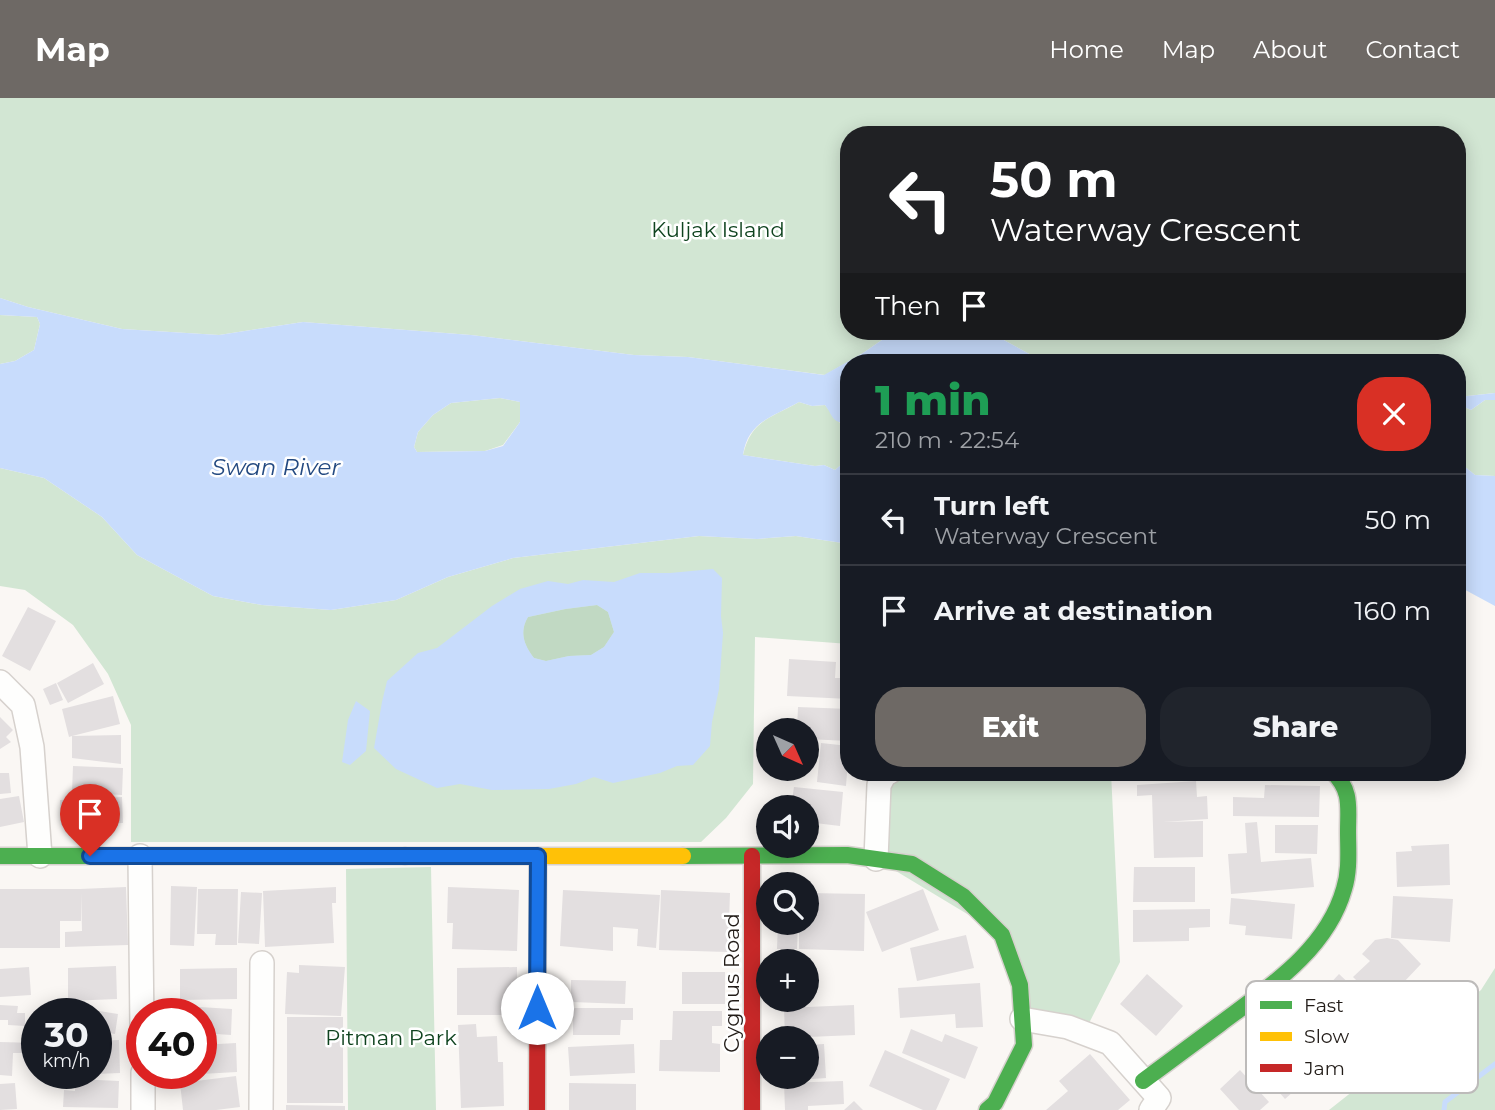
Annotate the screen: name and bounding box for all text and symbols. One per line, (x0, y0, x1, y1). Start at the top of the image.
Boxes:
text: Map (35, 29, 110, 69)
text: Home (1049, 35, 1124, 64)
text: Map (1162, 35, 1215, 64)
text: About (1253, 35, 1327, 64)
text: Contact (1365, 35, 1460, 64)
text: 50 m (990, 150, 1118, 209)
icon: left (875, 154, 966, 245)
text: Waterway Crescent (990, 210, 1301, 249)
park label: Kuljak Island (651, 217, 785, 242)
icon: arrive (955, 287, 993, 325)
text: Then (875, 290, 941, 322)
text: 1 min (875, 374, 991, 426)
button: close (1357, 377, 1431, 451)
text: 210 m · 22:54 (875, 426, 1019, 454)
water label: Swan River (211, 453, 341, 481)
text: Turn left (934, 490, 1050, 522)
icon: left (875, 501, 913, 539)
text: 50 m (1365, 504, 1431, 536)
text: Waterway Crescent (934, 522, 1157, 550)
icon: arrive (875, 592, 913, 630)
text: Arrive at destination (934, 595, 1213, 627)
text: 160 m (1354, 595, 1431, 627)
button: Exit (875, 687, 1146, 767)
button: Share (1160, 687, 1431, 767)
north arrow (756, 718, 819, 780)
map controls (756, 718, 819, 1089)
pin (60, 784, 120, 856)
icon: arrive (71, 795, 109, 833)
button: sound (756, 795, 819, 858)
button: search (756, 872, 819, 935)
street label: Cygnus Road (719, 913, 744, 1053)
button: + (756, 949, 819, 1012)
position arrow (500, 971, 574, 1045)
legend (1246, 981, 1478, 1093)
text: Fast (1304, 994, 1344, 1017)
speed limit sign: 40 (126, 998, 217, 1089)
text: 30 (44, 1013, 89, 1056)
park label: Pitman Park (325, 1025, 457, 1050)
text: Slow (1304, 1025, 1349, 1048)
button: − (756, 1026, 819, 1089)
text: km/h (42, 1050, 91, 1072)
text: Jam (1303, 1057, 1345, 1080)

